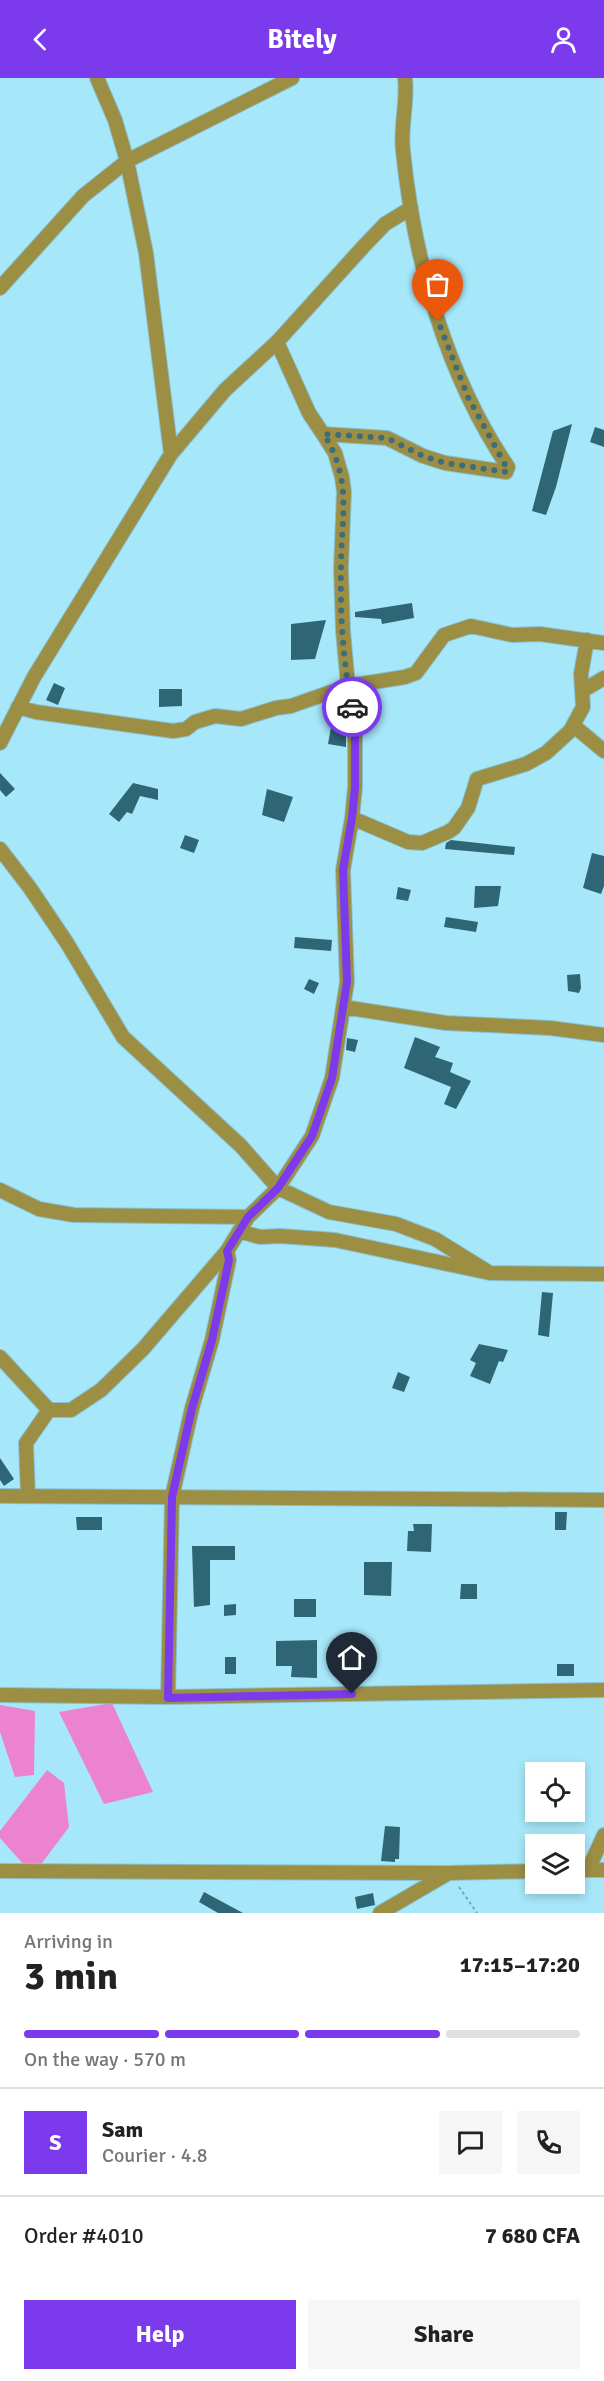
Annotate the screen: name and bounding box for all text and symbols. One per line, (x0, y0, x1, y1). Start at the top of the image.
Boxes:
icon: back (24, 23, 57, 56)
text: Bitely (267, 23, 337, 56)
icon: person (547, 23, 580, 56)
pin (412, 259, 463, 321)
icon: bag (421, 268, 454, 301)
courier (322, 677, 382, 737)
icon: car (336, 691, 369, 724)
pin (326, 1632, 377, 1694)
icon: home (335, 1641, 368, 1674)
map controls (525, 1762, 585, 1894)
button: locate (525, 1762, 585, 1822)
button: layers (525, 1834, 585, 1894)
text: Arriving in (24, 1929, 113, 1954)
text: 17:15–17:20 (460, 1951, 580, 1978)
text: 3 min (24, 1952, 118, 2000)
text: On the way · 570 m (24, 2047, 186, 2072)
button: chat (439, 2111, 502, 2174)
button: phone (517, 2111, 580, 2174)
text: Sam (102, 2116, 143, 2143)
text: S (49, 2129, 62, 2156)
text: Courier · 4.8 (102, 2143, 208, 2168)
text: Order #4010 (24, 2222, 144, 2249)
text: 7 680 CFA (485, 2222, 580, 2249)
button: Help (24, 2300, 296, 2369)
button: Share (308, 2300, 580, 2369)

